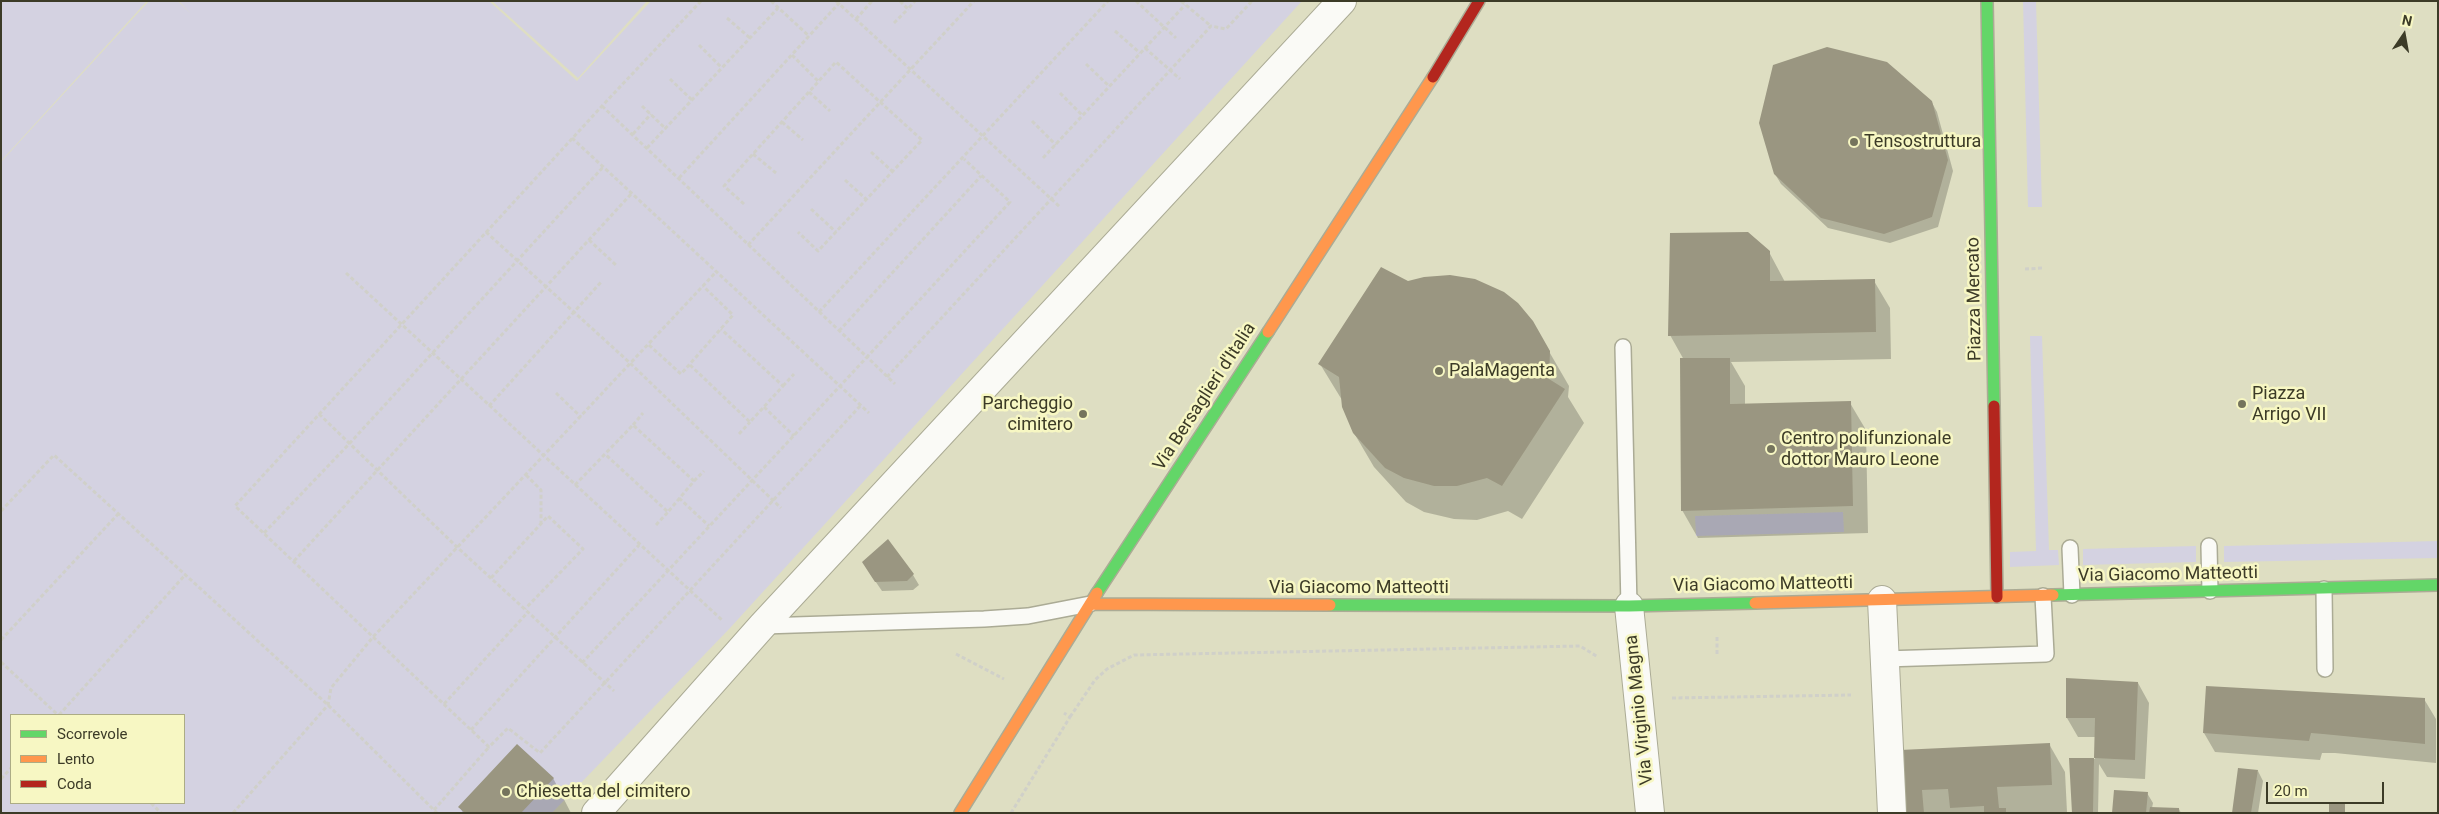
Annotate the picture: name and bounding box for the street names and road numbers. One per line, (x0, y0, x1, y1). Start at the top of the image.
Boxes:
street label: Piazza Mercato (1963, 237, 1987, 361)
street label: Via Bersaglieri d'Italia (1149, 319, 1261, 475)
street label: Via Giacomo Matteotti (2078, 563, 2258, 587)
street label: Via Giacomo Matteotti (1673, 573, 1853, 597)
street label: Via Giacomo Matteotti (1269, 577, 1449, 599)
street label: Via Virginio Magna (1621, 634, 1659, 786)

